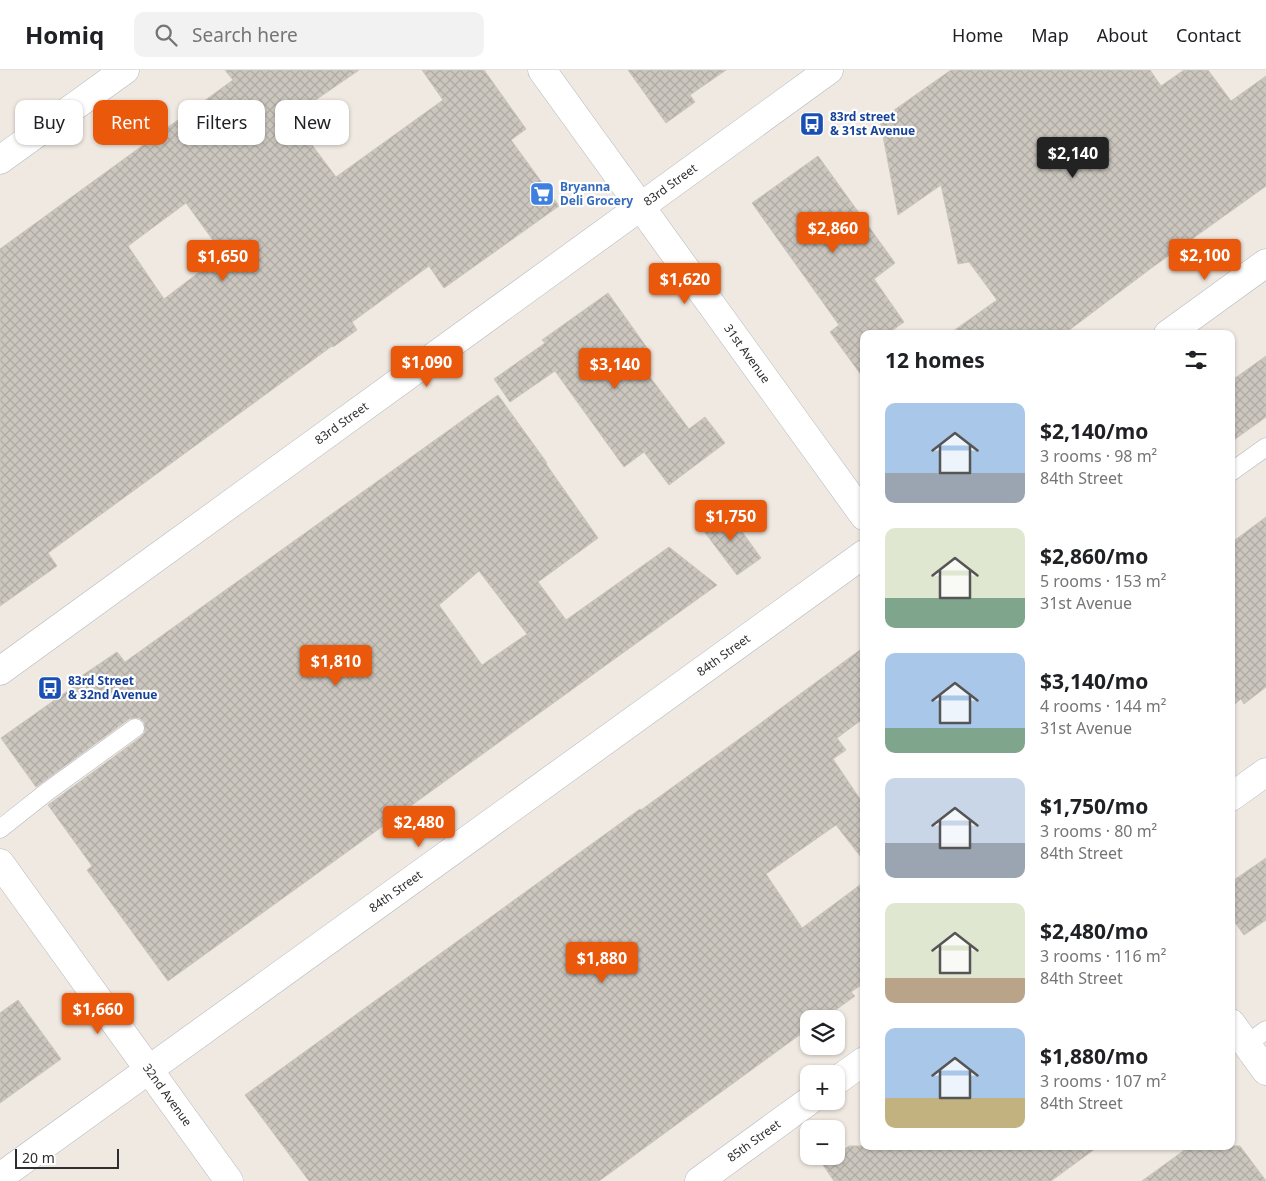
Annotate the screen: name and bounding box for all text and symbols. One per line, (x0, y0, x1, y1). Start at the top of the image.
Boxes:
search box (134, 12, 484, 57)
text: Homiq (25, 18, 104, 51)
icon: search (152, 21, 180, 49)
text: Search here (192, 22, 298, 48)
text: Home (952, 23, 1003, 47)
text: Map (1031, 23, 1069, 47)
text: About (1097, 23, 1148, 47)
text: Contact (1176, 23, 1241, 47)
chip: Buy (15, 100, 83, 145)
chip: Rent (93, 100, 168, 145)
chip: Filters (178, 100, 265, 145)
chip: New (275, 100, 349, 145)
place label: 83rd street & 31st Avenue (830, 108, 915, 139)
bus stop icon: 83rd street & 31st Avenue (799, 111, 825, 137)
pin: $2,140 (1032, 136, 1114, 179)
text: $2,140 (1048, 142, 1098, 164)
street label: 83rd Street (640, 159, 701, 210)
place label: Bryanna Deli Grocery (560, 178, 633, 209)
supermarket icon: Bryanna Deli Grocery (529, 181, 555, 207)
pin: $2,860 (792, 212, 874, 254)
text: $2,860 (808, 217, 858, 239)
pin: $2,100 (1164, 238, 1246, 281)
pin: $1,650 (182, 240, 264, 282)
text: $2,100 (1180, 244, 1230, 266)
text: $1,650 (198, 245, 248, 267)
pin: $1,620 (644, 262, 726, 305)
text: $1,620 (660, 268, 710, 290)
street label: 31st Avenue (720, 320, 775, 387)
pin: $1,090 (386, 346, 468, 388)
text: 12 homes (885, 346, 985, 374)
icon: filters (1182, 346, 1210, 374)
pin: $3,140 (574, 348, 656, 390)
text: $1,090 (402, 351, 452, 373)
text: $3,140 (590, 353, 640, 375)
street label: 83rd Street (311, 397, 372, 448)
text: $2,140/mo (1040, 417, 1148, 445)
icon: home (925, 423, 985, 483)
text: 3 rooms · 98 m² (1040, 445, 1157, 467)
text: 84th Street (1040, 467, 1123, 489)
pin: $1,750 (690, 500, 772, 542)
text: $1,750 (706, 505, 756, 527)
text: $2,860/mo (1040, 542, 1148, 570)
icon: home (925, 548, 985, 608)
text: 5 rooms · 153 m² (1040, 570, 1166, 592)
text: 31st Avenue (1040, 592, 1132, 614)
street label: 84th Street (693, 629, 754, 680)
pin: $1,810 (295, 644, 377, 687)
text: $1,810 (311, 650, 361, 672)
text: $3,140/mo (1040, 667, 1148, 695)
place label: 83rd Street & 32nd Avenue (68, 672, 157, 703)
icon: home (925, 673, 985, 733)
bus stop icon: 83rd Street & 32nd Avenue (37, 675, 63, 701)
text: 4 rooms · 144 m² (1040, 695, 1166, 717)
text: 31st Avenue (1040, 717, 1132, 739)
text: $1,750/mo (1040, 792, 1148, 820)
icon: home (925, 798, 985, 858)
pin: $2,480 (378, 806, 460, 848)
text: $2,480 (394, 811, 444, 833)
text: 3 rooms · 80 m² (1040, 820, 1157, 842)
text: 84th Street (1040, 842, 1123, 864)
street label: 84th Street (365, 866, 426, 916)
text: $2,480/mo (1040, 917, 1148, 945)
icon: home (925, 923, 985, 983)
pin: $1,880 (561, 942, 643, 984)
text: 3 rooms · 116 m² (1040, 945, 1166, 967)
text: $1,880 (577, 947, 627, 969)
text: 84th Street (1040, 967, 1123, 989)
pin: $1,660 (57, 992, 139, 1035)
text: $1,660 (73, 998, 123, 1020)
map controls (800, 1010, 845, 1165)
button: layers (800, 1010, 845, 1055)
text: $1,880/mo (1040, 1042, 1148, 1070)
icon: home (925, 1048, 985, 1108)
street label: 32nd Avenue (139, 1060, 196, 1130)
button: + (800, 1065, 845, 1110)
text: 3 rooms · 107 m² (1040, 1070, 1166, 1092)
text: 84th Street (1040, 1092, 1123, 1114)
street label: 85th Street (724, 1115, 784, 1166)
button: − (800, 1120, 845, 1165)
scale bar (15, 1146, 119, 1169)
text: 20 m (22, 1148, 55, 1167)

